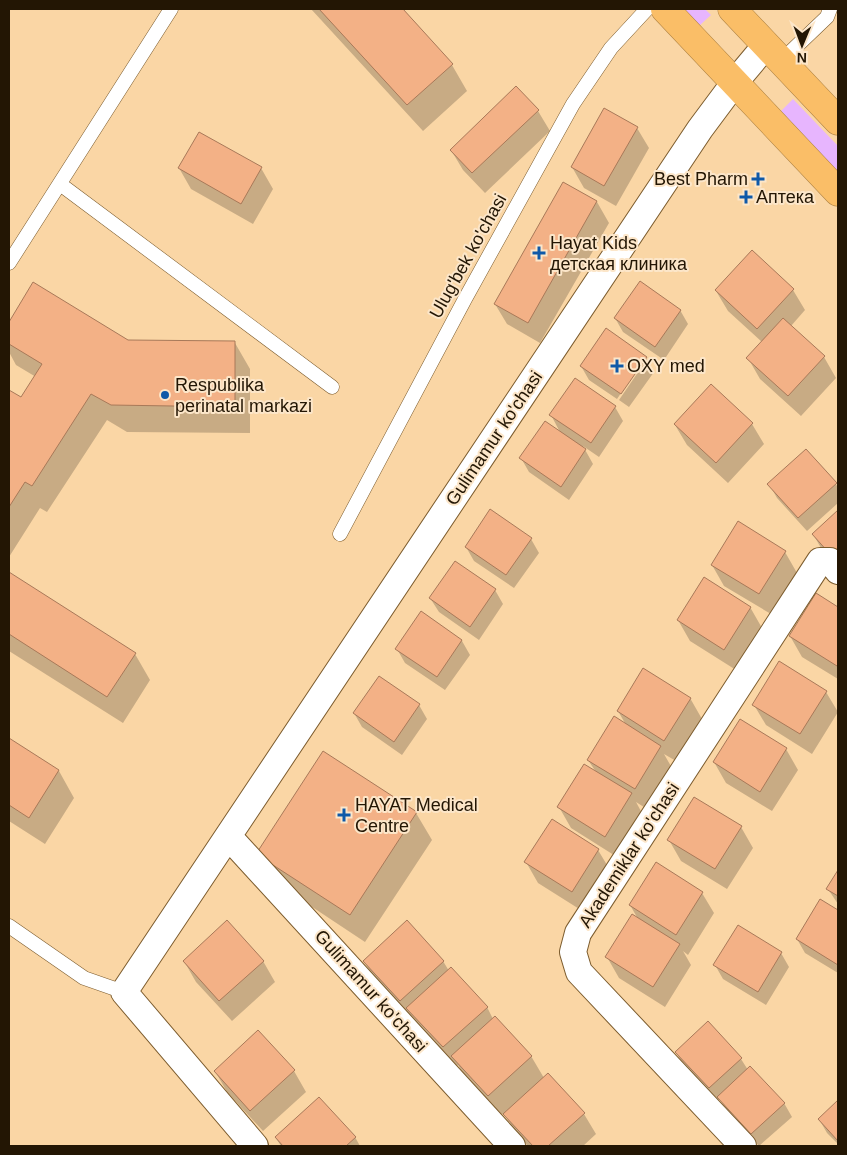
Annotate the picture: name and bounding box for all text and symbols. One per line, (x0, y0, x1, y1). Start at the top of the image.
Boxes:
north arrow (777, 20, 827, 70)
text: N (797, 50, 807, 66)
place label: Best Pharm (654, 169, 748, 189)
marker: Best Pharm (752, 173, 764, 185)
place label: Аптека (756, 187, 815, 207)
street label: Ulug'bek ko'chasi (426, 190, 510, 322)
marker: Аптека (740, 191, 752, 203)
place label: Hayat Kids детская клиника (550, 233, 688, 274)
marker: Hayat Kids детская клиника (532, 246, 546, 260)
place label: OXY med (627, 356, 705, 376)
marker: OXY med (611, 360, 623, 372)
street label: Gulimamur ko'chasi (442, 367, 546, 509)
place label: Respublika perinatal markazi (175, 375, 312, 416)
marker: Respublika perinatal markazi (159, 389, 171, 401)
street label: Akademiklar ko'chasi (575, 779, 683, 931)
place label: HAYAT Medical Centre (355, 795, 478, 836)
marker: HAYAT Medical Centre (337, 808, 351, 822)
street label: Gulimamur ko'chasi (311, 926, 431, 1056)

